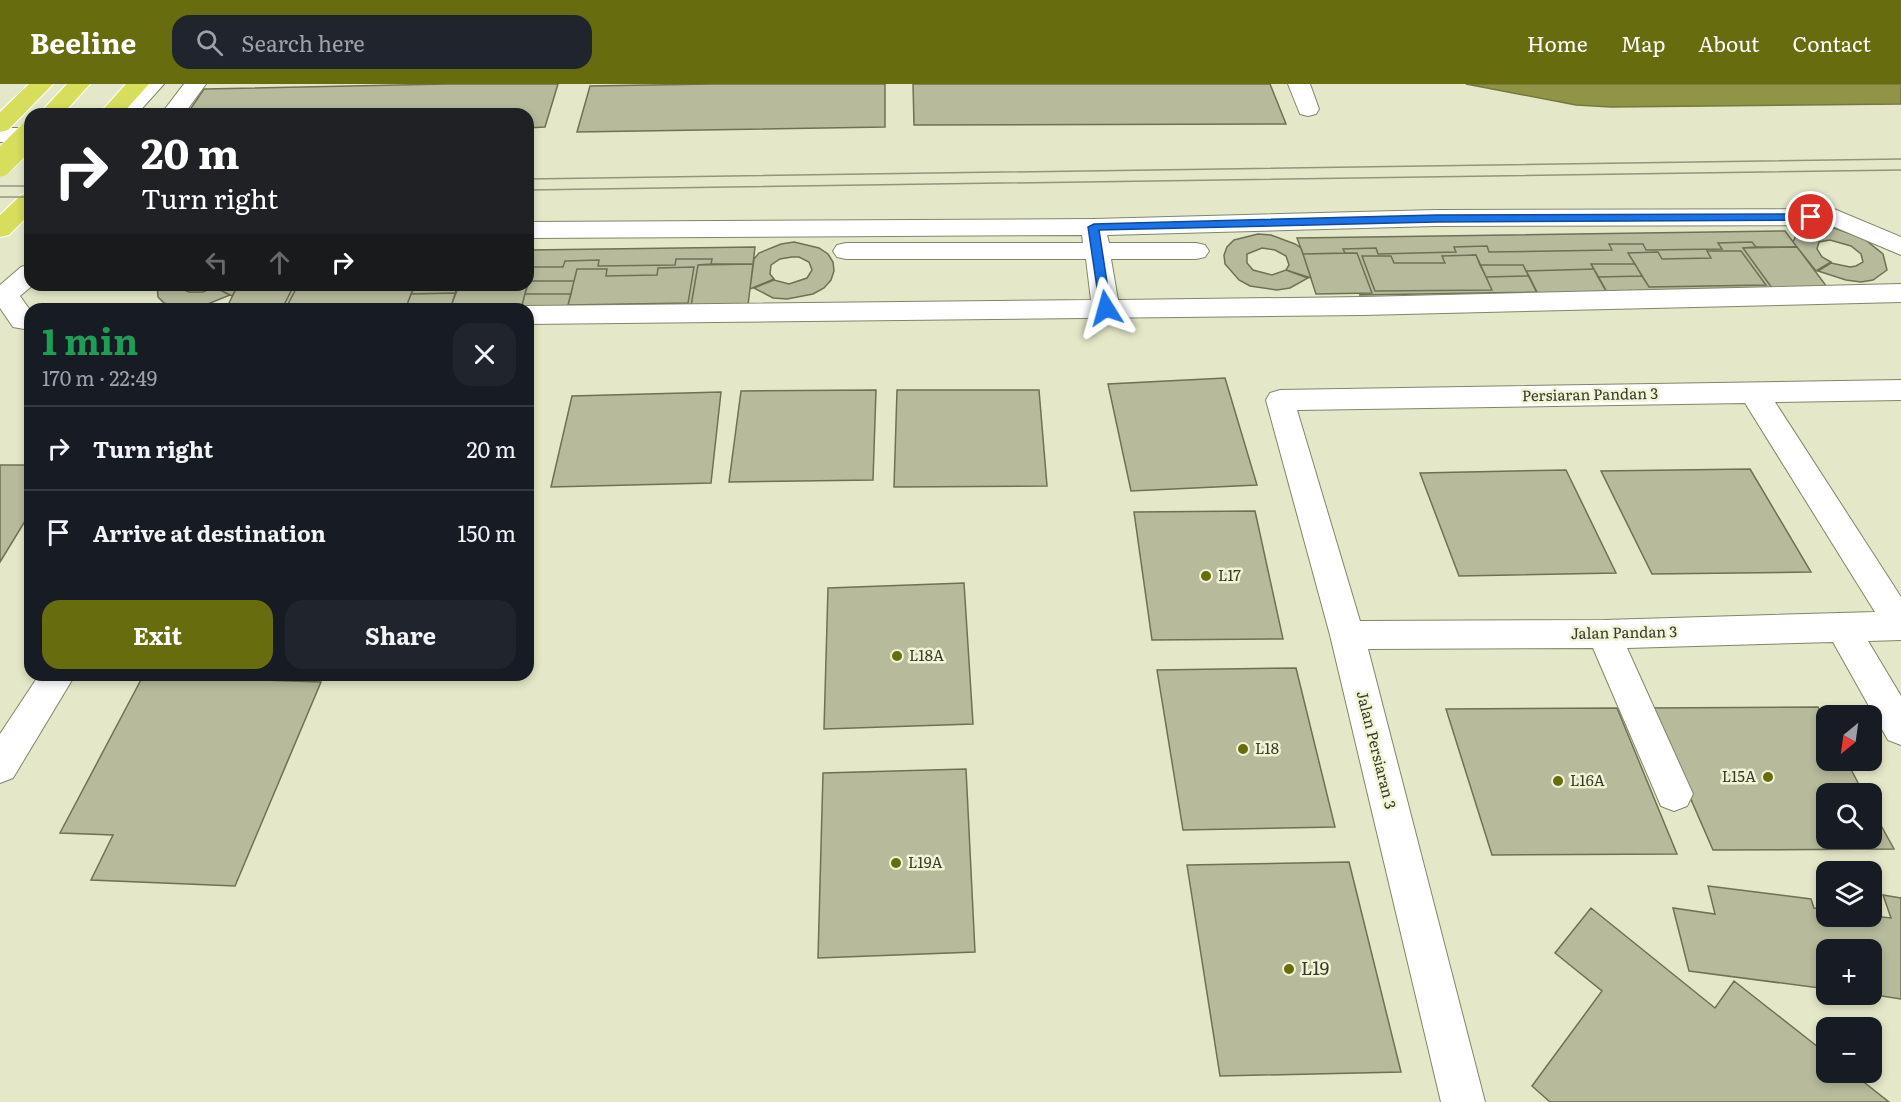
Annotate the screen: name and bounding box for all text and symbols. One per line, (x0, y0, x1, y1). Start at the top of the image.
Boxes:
search box (172, 15, 592, 69)
text: Beeline (30, 21, 136, 63)
icon: search (193, 26, 226, 59)
text: Search here (241, 26, 365, 59)
text: Home (1527, 27, 1588, 58)
text: Map (1621, 27, 1665, 58)
text: About (1698, 27, 1760, 58)
text: Contact (1793, 27, 1871, 58)
text: 20 m (141, 120, 240, 182)
icon: right (42, 132, 120, 210)
text: Turn right (141, 177, 278, 217)
pin (1785, 191, 1836, 242)
icon: arrive (1794, 200, 1827, 233)
icon: left (200, 246, 233, 279)
icon: ahead (263, 246, 296, 279)
icon: right (326, 246, 359, 279)
position arrow (1074, 276, 1138, 340)
text: 1 min (42, 313, 138, 366)
button: close (453, 323, 516, 386)
text: 170 m · 22:49 (42, 362, 157, 392)
street label: Persiaran Pandan 3 (1522, 381, 1658, 406)
icon: right (42, 432, 75, 465)
text: Turn right (93, 432, 213, 465)
text: 20 m (466, 432, 516, 465)
icon: arrive (42, 516, 75, 549)
text: Arrive at destination (93, 516, 326, 549)
text: 150 m (457, 516, 516, 549)
place label: L17 (1218, 563, 1241, 586)
marker: L17 (1199, 569, 1213, 583)
button: Exit (42, 600, 273, 669)
button: Share (285, 600, 516, 669)
street label: Jalan Pandan 3 (1570, 619, 1678, 644)
place label: L18A (909, 643, 944, 666)
marker: L18A (890, 649, 904, 663)
street label: Jalan Persiaran 3 (1352, 688, 1403, 811)
north arrow (1816, 705, 1882, 771)
map controls (1816, 705, 1882, 1083)
place label: L18 (1255, 736, 1279, 759)
marker: L18 (1236, 742, 1250, 756)
place label: L15A (1722, 764, 1756, 787)
place label: L16A (1570, 768, 1605, 791)
marker: L15A (1761, 770, 1775, 784)
marker: L16A (1551, 774, 1565, 788)
button: search (1816, 783, 1882, 849)
place label: L19A (908, 850, 943, 873)
marker: L19A (889, 856, 903, 870)
button: layers (1816, 861, 1882, 927)
button: + (1816, 939, 1882, 1005)
place label: L19 (1301, 954, 1329, 981)
marker: L19 (1282, 962, 1296, 976)
button: − (1816, 1017, 1882, 1083)

